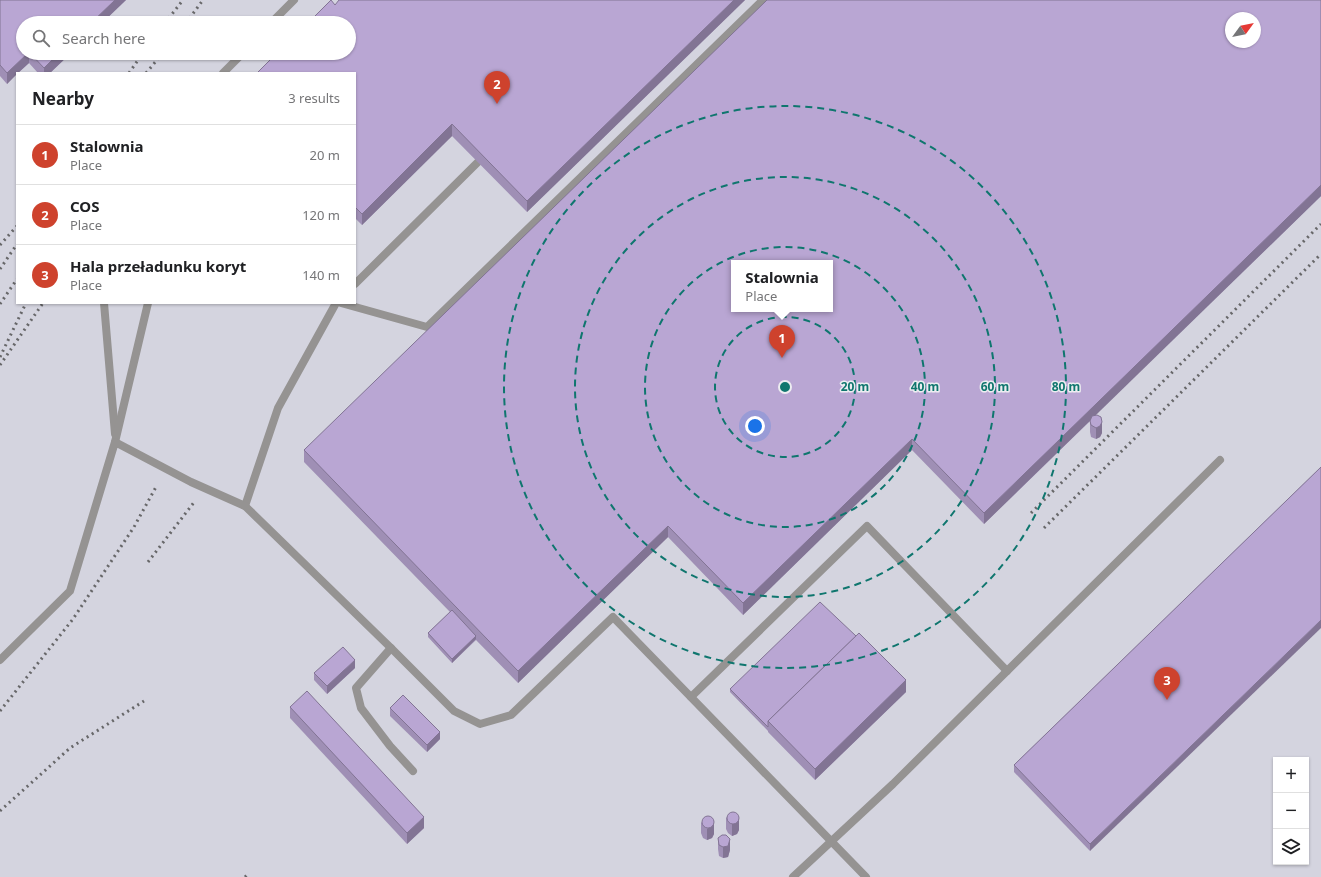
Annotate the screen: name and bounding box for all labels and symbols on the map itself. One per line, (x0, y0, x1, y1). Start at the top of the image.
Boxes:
north arrow (1225, 12, 1261, 48)
pin: 2 (484, 71, 510, 104)
pin: 1 (769, 325, 795, 358)
text: 20 m (841, 378, 869, 395)
text: 40 m (911, 378, 939, 395)
text: 60 m (981, 378, 1009, 395)
text: 80 m (1052, 378, 1080, 395)
centre of rings (778, 380, 792, 394)
your location (745, 416, 765, 436)
pin: 3 (1154, 667, 1180, 700)

